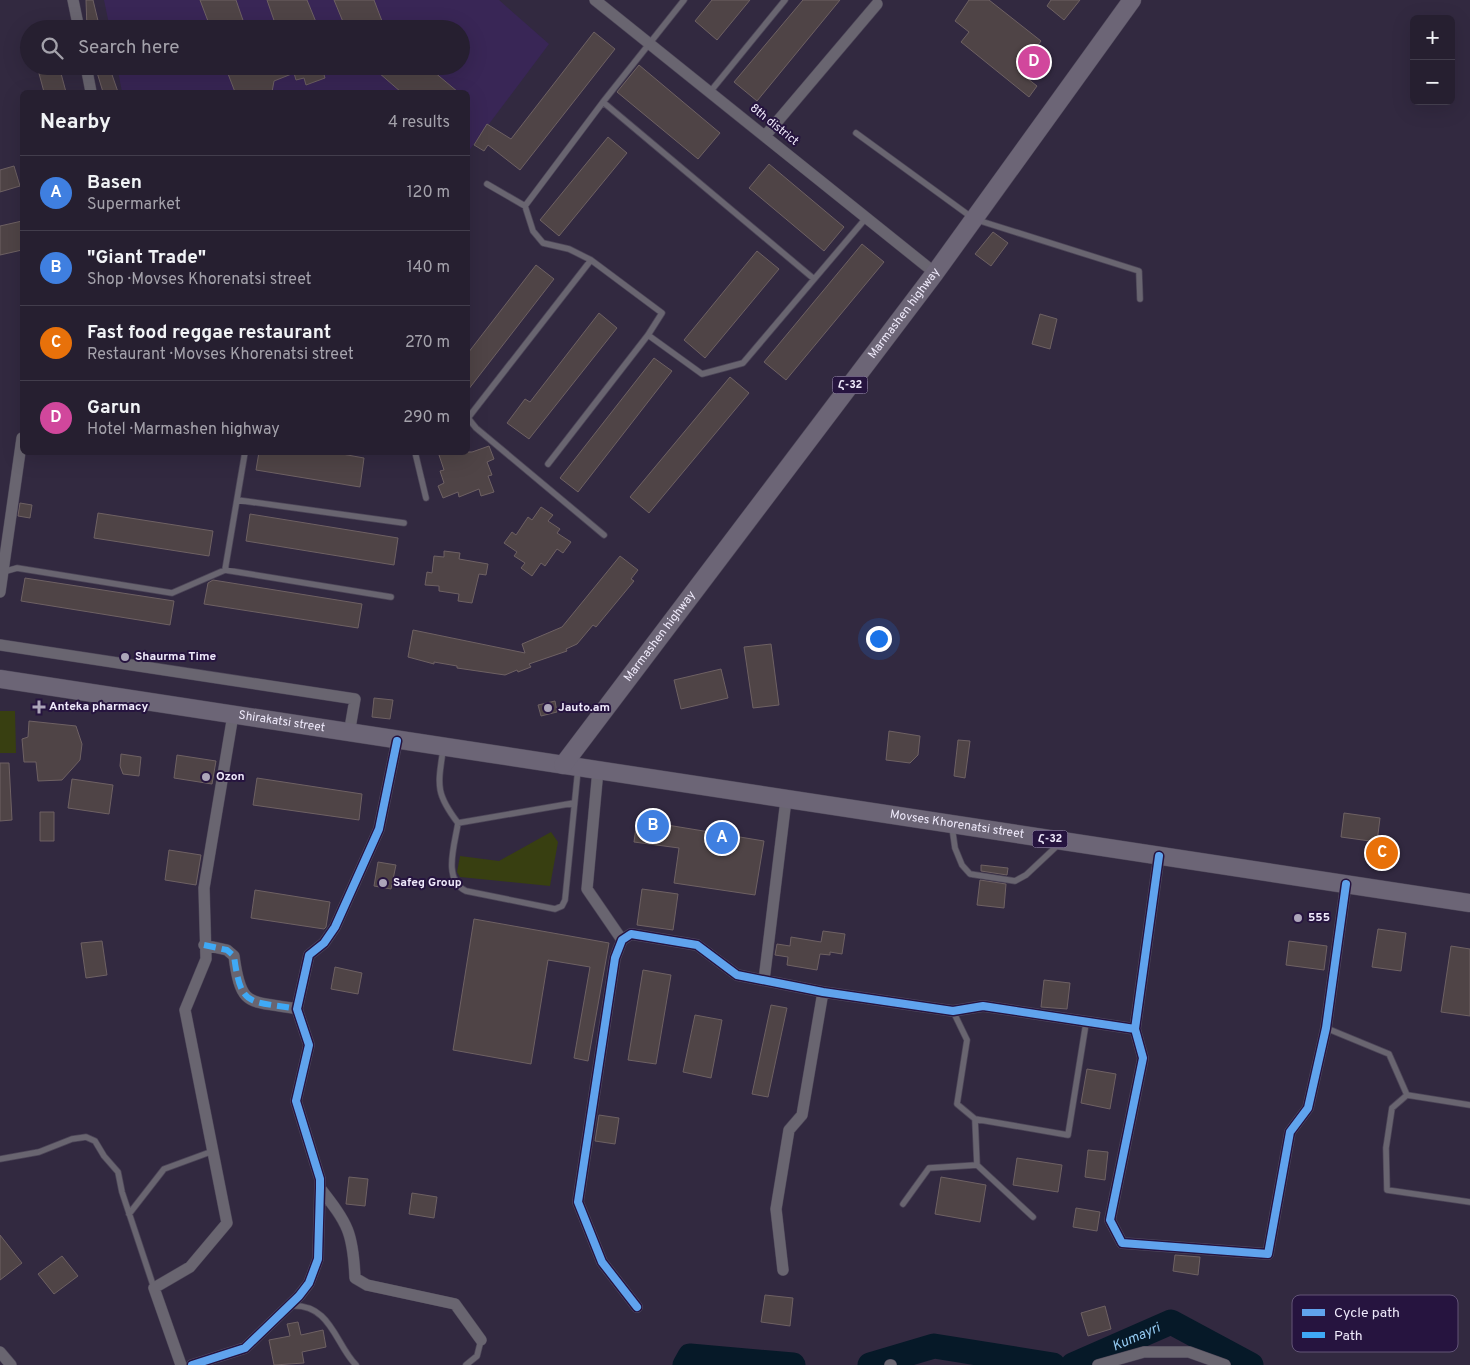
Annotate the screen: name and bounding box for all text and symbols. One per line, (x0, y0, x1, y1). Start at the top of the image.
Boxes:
map controls (1410, 15, 1455, 105)
button: + (1410, 15, 1455, 60)
search box (20, 20, 470, 75)
icon: search (38, 34, 66, 62)
text: Search here (78, 36, 180, 60)
pin: D (1018, 43, 1050, 81)
button: − (1410, 60, 1455, 105)
street label: 8th district (746, 100, 802, 150)
text: Nearby (40, 109, 111, 136)
text: 4 results (388, 113, 450, 133)
text: Basen (87, 171, 142, 195)
text: A (50, 183, 62, 203)
text: 120 m (407, 183, 450, 203)
text: Supermarket (87, 195, 181, 215)
text: "Giant Trade" (87, 246, 206, 270)
text: B (50, 258, 62, 278)
text: 140 m (407, 258, 450, 278)
street label: Marmashen highway (865, 265, 944, 362)
text: Shop · Movses Khorenatsi street (87, 270, 312, 290)
text: Fast food reggae restaurant (87, 321, 331, 345)
text: C (51, 333, 61, 353)
text: 270 m (405, 333, 450, 353)
text: Restaurant · Movses Khorenatsi street (87, 345, 354, 365)
road number: Հ-32 (832, 376, 868, 394)
text: Garun (87, 396, 141, 420)
text: D (50, 408, 62, 428)
text: 290 m (403, 408, 450, 428)
text: Hotel · Marmashen highway (87, 420, 280, 440)
street label: Marmashen highway (621, 588, 700, 685)
your location (866, 626, 892, 652)
place label: Shaurma Time (135, 649, 217, 665)
marker: Shaurma Time (119, 651, 131, 663)
place label: Anteka pharmacy (49, 699, 148, 715)
place label: Jauto.am (558, 700, 610, 716)
marker: Anteka pharmacy (33, 701, 45, 713)
marker: Jauto.am (542, 702, 554, 714)
street label: Shirakatsi street (237, 707, 326, 736)
place label: Ozon (216, 769, 245, 785)
marker: Ozon (200, 771, 212, 783)
pin: B (637, 807, 669, 845)
street label: Movses Khorenatsi street (889, 807, 1025, 843)
pin: A (706, 819, 738, 857)
road number: Հ-32 (1032, 831, 1068, 848)
pin: C (1366, 834, 1398, 872)
place label: Safeg Group (393, 875, 462, 891)
marker: Safeg Group (377, 877, 389, 889)
place label: 555 (1308, 910, 1330, 926)
marker: 555 (1292, 912, 1304, 924)
legend (1292, 1295, 1458, 1352)
text: Cycle path (1334, 1305, 1400, 1322)
water label: Kumayri (1110, 1319, 1164, 1355)
text: Path (1334, 1328, 1363, 1345)

